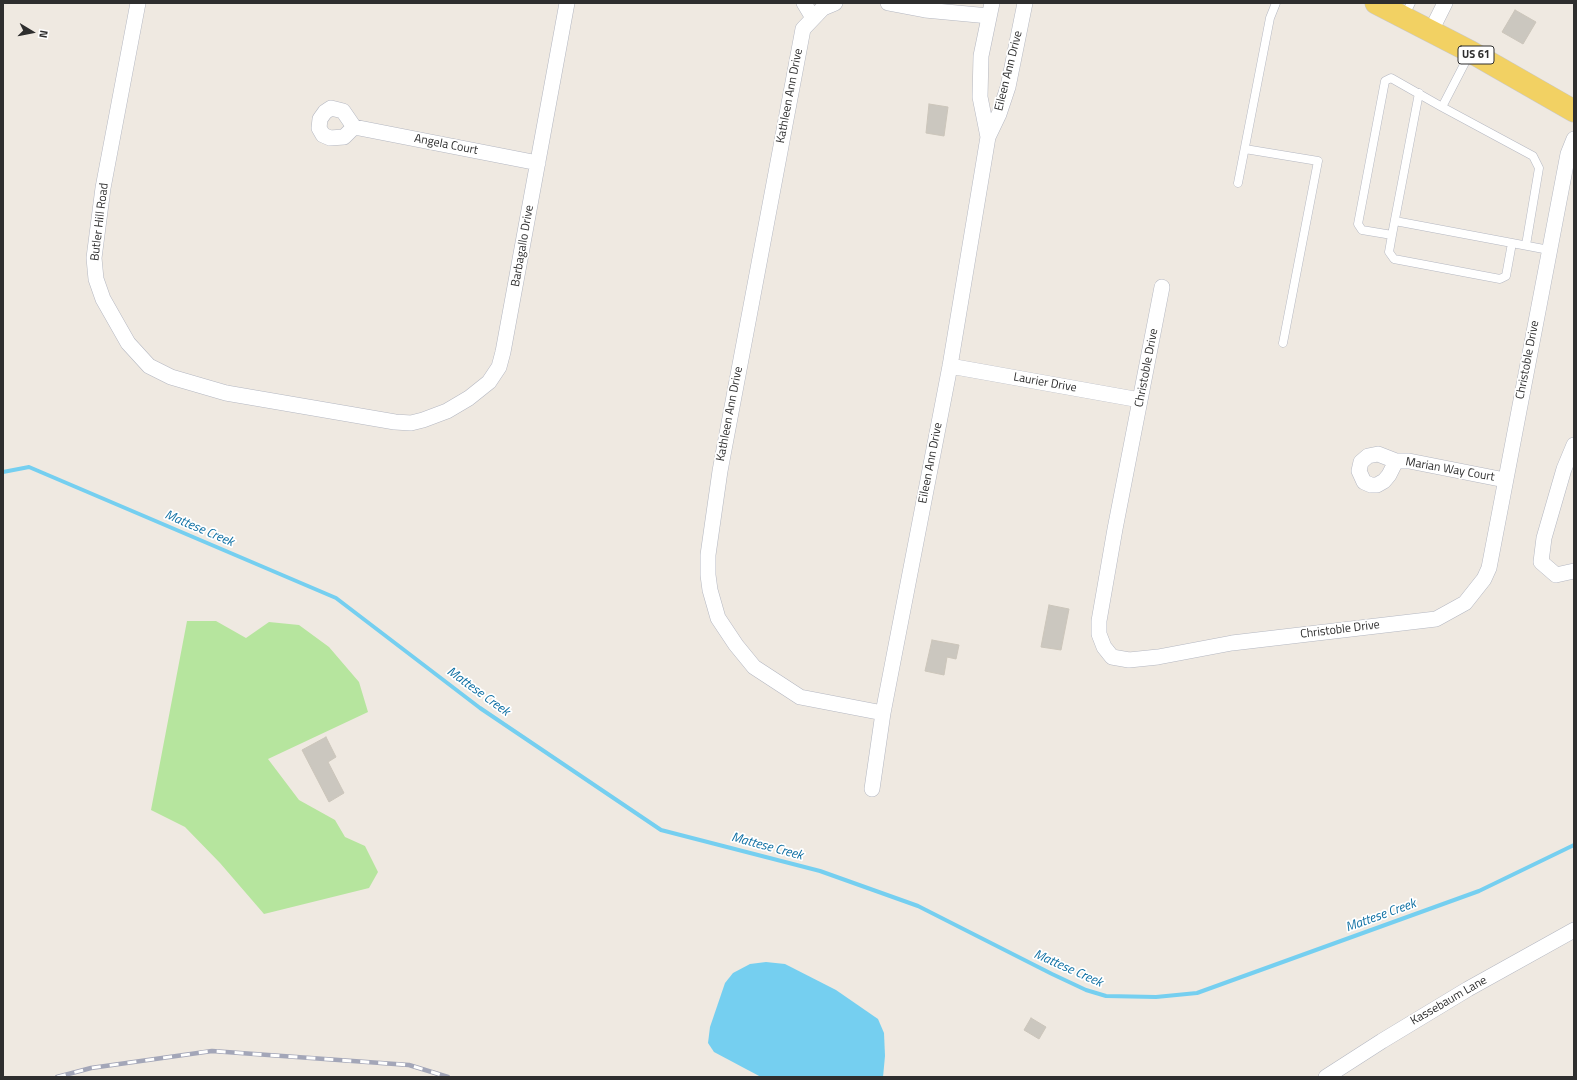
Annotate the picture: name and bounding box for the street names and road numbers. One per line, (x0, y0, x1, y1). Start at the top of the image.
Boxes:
street label: Eileen Ann Drive (992, 29, 1026, 113)
road number: US 61 (1458, 46, 1494, 64)
street label: Kathleen Ann Drive (774, 47, 806, 145)
street label: Angela Court (413, 132, 479, 158)
street label: Butler Hill Road (88, 182, 112, 262)
street label: Barbagallo Drive (509, 204, 537, 288)
street label: Christoble Drive (1513, 319, 1543, 401)
street label: Christoble Drive (1132, 327, 1162, 409)
street label: Kathleen Ann Drive (714, 365, 746, 463)
street label: Laurier Drive (1012, 370, 1078, 396)
street label: Eileen Ann Drive (916, 421, 946, 505)
street label: Marian Way Court (1404, 455, 1496, 485)
street label: Christoble Drive (1299, 618, 1381, 642)
street label: Kassebaum Lane (1408, 973, 1490, 1029)

